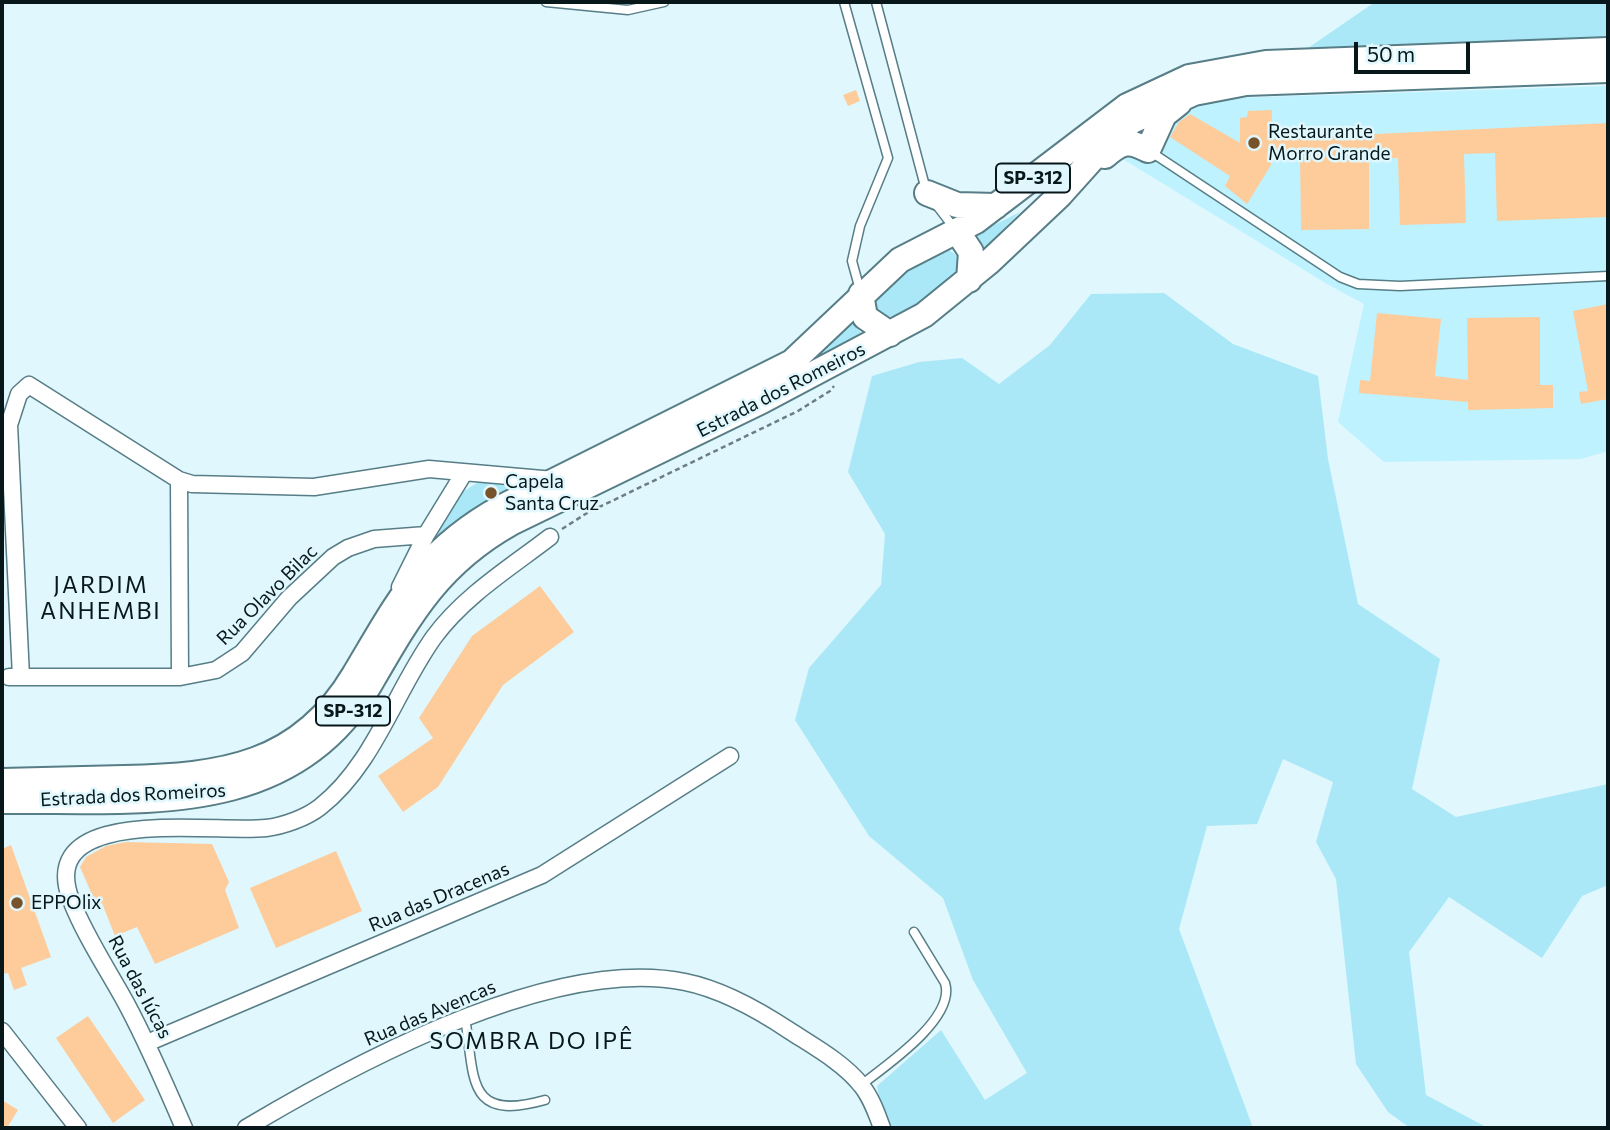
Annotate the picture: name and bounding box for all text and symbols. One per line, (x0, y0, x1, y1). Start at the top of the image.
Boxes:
scale bar (1358, 28, 1474, 72)
text: 50 m (1367, 41, 1415, 66)
place label: Restaurante Morro Grande (1268, 121, 1390, 165)
marker: Restaurante Morro Grande (1246, 135, 1262, 151)
road number: SP-312 (996, 163, 1070, 192)
street label: Estrada dos Romeiros (693, 338, 869, 442)
place label: Capela Santa Cruz (505, 471, 599, 515)
marker: Capela Santa Cruz (483, 485, 499, 501)
street label: Rua Olavo Bilac (212, 540, 322, 650)
district label: JARDIM ANHEMBI (41, 571, 161, 625)
road number: SP-312 (316, 696, 390, 726)
street label: Estrada dos Romeiros (40, 779, 226, 811)
street label: Rua das Dracenas (365, 857, 513, 937)
place label: EPPOlix (31, 892, 101, 914)
marker: EPPOlix (9, 895, 25, 911)
street label: Rua das Iúcas (103, 931, 177, 1043)
street label: Rua das Avencas (361, 975, 499, 1051)
district label: SOMBRA DO IPÊ (431, 1027, 633, 1055)

